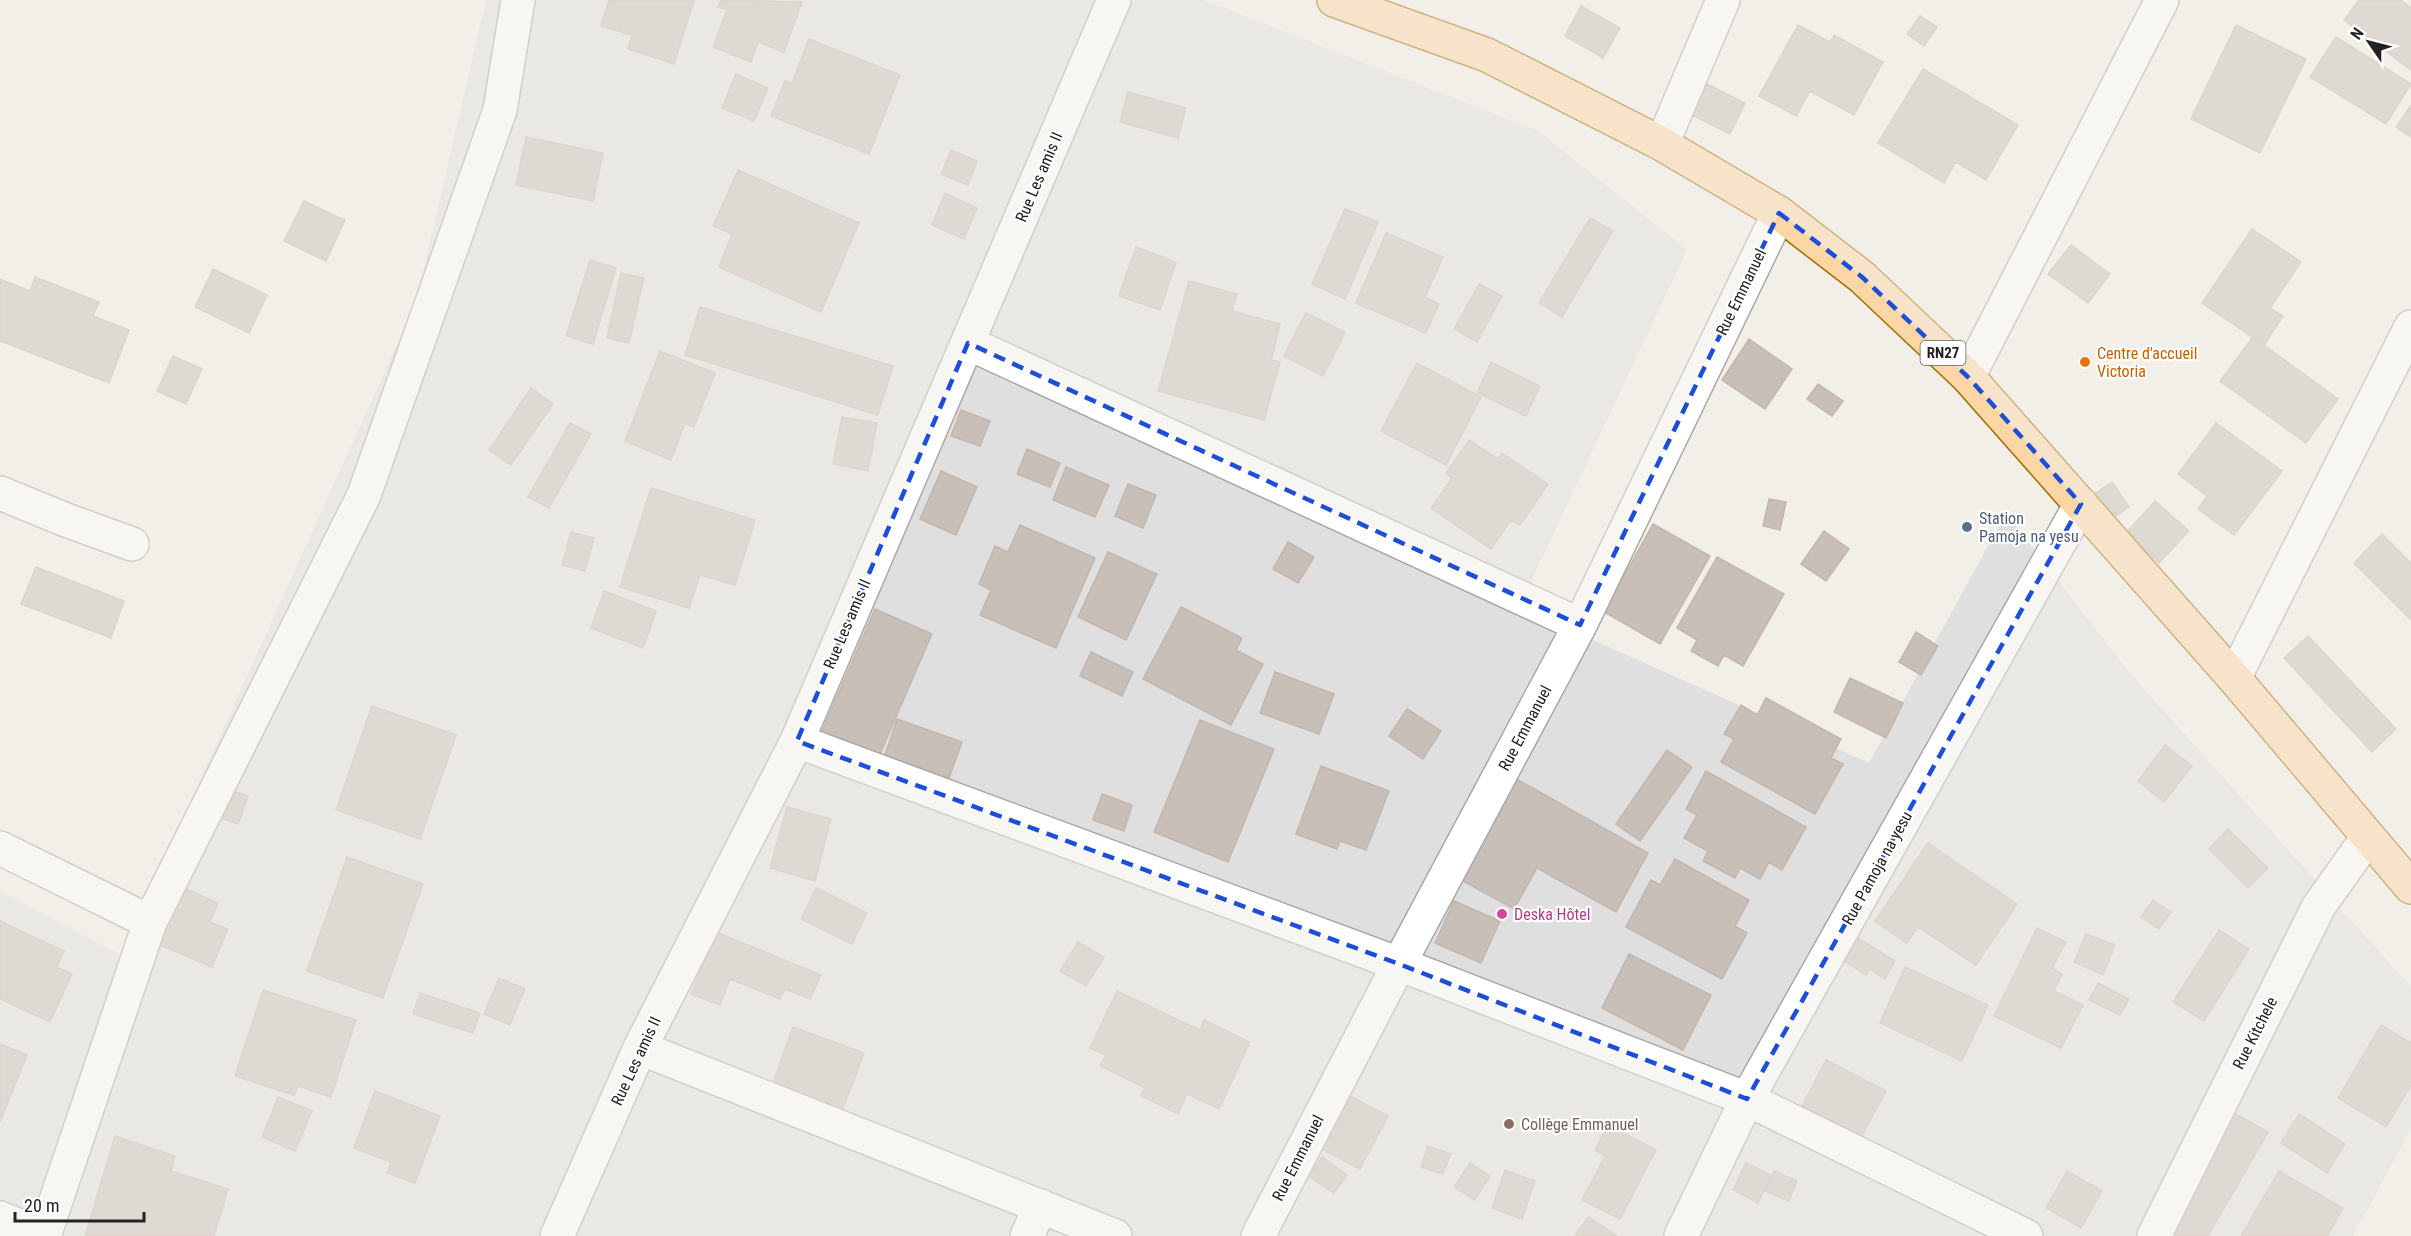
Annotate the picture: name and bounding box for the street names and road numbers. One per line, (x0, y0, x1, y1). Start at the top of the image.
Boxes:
street label: Rue Les amis II (1012, 129, 1066, 225)
street label: Rue Emmanuel (1712, 246, 1770, 338)
road number: RN27 (1920, 341, 1966, 365)
street label: Rue Les amis II (820, 576, 874, 672)
street label: Rue Emmanuel (1495, 682, 1555, 774)
street label: Rue Pamoja na yesu (1838, 808, 1916, 928)
street label: Rue Kitchele (2229, 994, 2281, 1072)
street label: Rue Les amis II (607, 1014, 665, 1108)
street label: Rue Emmanuel (1268, 1112, 1328, 1204)

